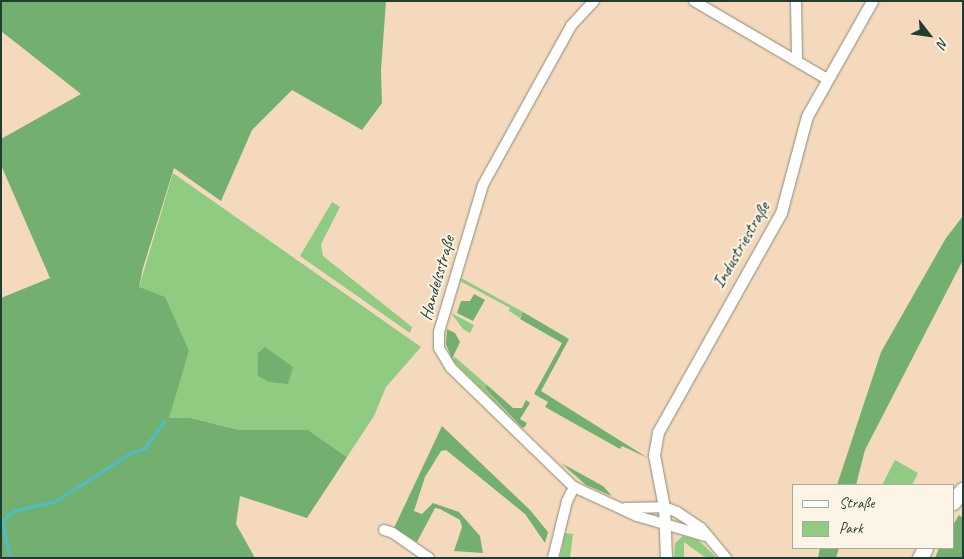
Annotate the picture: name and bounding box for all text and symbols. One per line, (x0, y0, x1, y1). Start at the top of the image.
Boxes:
north arrow (904, 10, 954, 60)
text: N (933, 35, 952, 51)
street label: Industriestraße (708, 198, 774, 292)
street label: Handelsstraße (415, 233, 459, 323)
legend (792, 484, 954, 549)
text: Straße (839, 494, 874, 513)
text: Park (839, 519, 863, 538)

